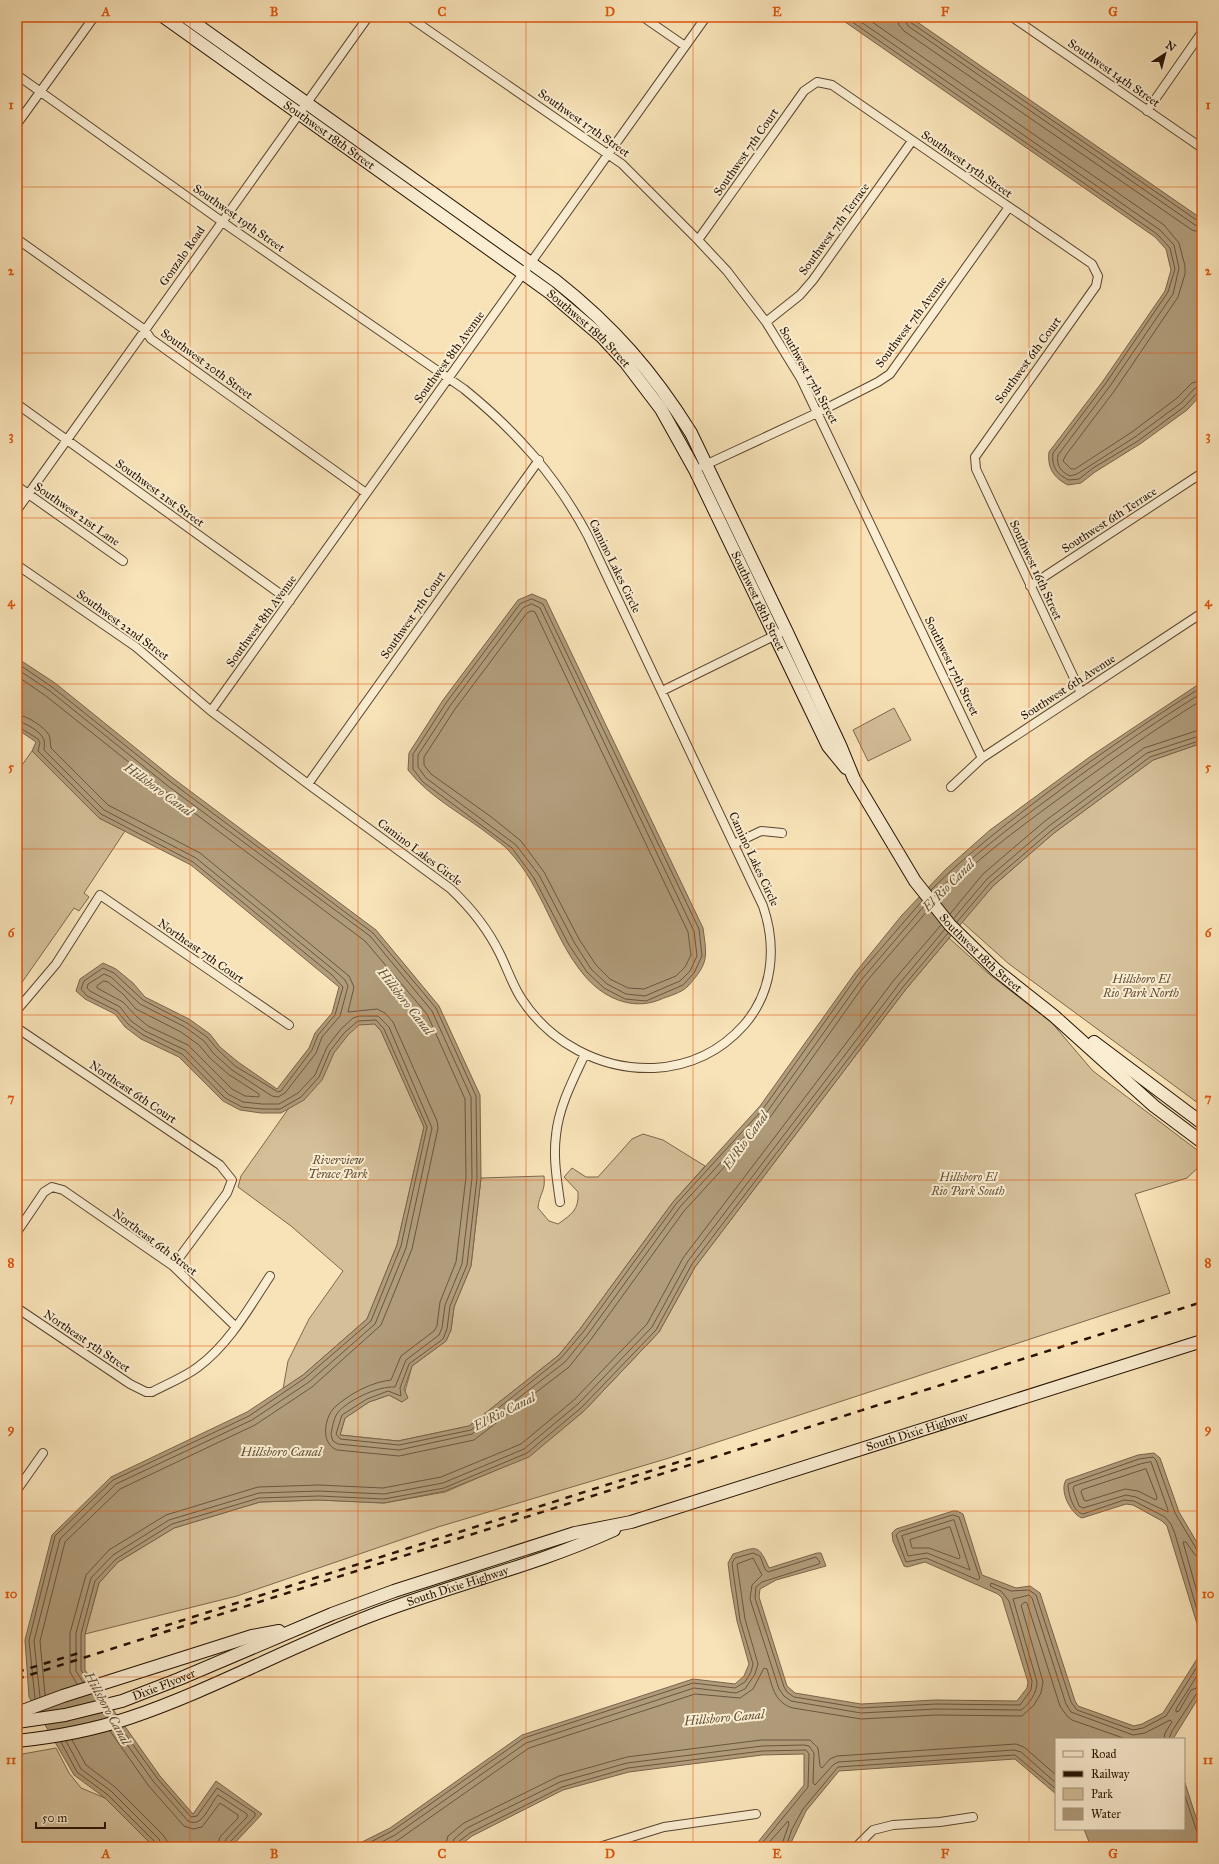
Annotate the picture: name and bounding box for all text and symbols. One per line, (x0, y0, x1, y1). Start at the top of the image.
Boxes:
text: A (101, 4, 111, 20)
text: B (270, 4, 279, 20)
text: C (438, 4, 447, 20)
text: D (605, 4, 615, 20)
text: E (772, 4, 782, 20)
text: F (941, 4, 950, 20)
text: G (1108, 4, 1118, 20)
north arrow (1145, 34, 1185, 74)
street label: Southwest 14th Street (1065, 36, 1163, 110)
text: N (1163, 38, 1179, 55)
street label: Southwest 17th Street (535, 86, 633, 160)
text: 1 (8, 97, 14, 113)
text: 1 (1205, 97, 1211, 113)
street label: Southwest 18th Street (281, 98, 378, 173)
street label: Southwest 7th Court (711, 105, 782, 198)
street label: Southwest 15th Street (919, 127, 1016, 201)
street label: Southwest 7th Terrace (796, 180, 872, 278)
street label: Southwest 19th Street (191, 181, 288, 255)
street label: Gonzalo Road (156, 224, 208, 288)
text: 2 (8, 263, 15, 279)
text: 2 (1205, 263, 1212, 279)
street label: Southwest 7th Avenue (872, 274, 950, 370)
street label: Southwest 18th Street (544, 286, 634, 370)
street label: Southwest 8th Avenue (411, 308, 487, 406)
street label: Southwest 6th Court (992, 313, 1064, 406)
street label: Southwest 17th Street (777, 324, 842, 427)
street label: Southwest 20th Street (158, 326, 256, 403)
text: 3 (8, 428, 14, 444)
text: 3 (1205, 428, 1211, 444)
street label: Southwest 21st Street (113, 456, 208, 530)
street label: Southwest 21st Lane (31, 479, 123, 549)
street label: Southwest 6th Terrace (1059, 484, 1159, 556)
street label: Camino Lakes Circle (586, 517, 644, 615)
street label: Southwest 16th Street (1007, 518, 1066, 623)
street label: Southwest 18th Street (728, 549, 788, 654)
street label: Southwest 7th Court (378, 568, 449, 661)
street label: Southwest 8th Avenue (223, 572, 299, 670)
street label: Southwest 22nd Street (74, 587, 173, 664)
text: 4 (7, 594, 15, 610)
text: 4 (1204, 594, 1212, 610)
street label: Southwest 17th Street (922, 614, 982, 719)
street label: Southwest 6th Avenue (1018, 651, 1118, 723)
text: 5 (8, 759, 15, 775)
water label: Hillsboro Canal (120, 759, 197, 821)
text: 5 (1205, 759, 1212, 775)
street label: Camino Lakes Circle (726, 810, 782, 908)
street label: Camino Lakes Circle (375, 816, 465, 888)
water label: El Rio Canal (919, 855, 979, 916)
street label: Southwest 18th Street (936, 911, 1026, 996)
street label: Northeast 7th Court (155, 916, 247, 986)
text: 6 (8, 925, 16, 941)
text: 6 (1205, 925, 1213, 941)
water label: Hillsboro Canal (373, 964, 437, 1040)
park label: Hillsboro El Rio Park North (1102, 972, 1179, 1000)
street label: Northeast 6th Court (87, 1058, 180, 1127)
text: 7 (8, 1090, 15, 1106)
text: 7 (1205, 1090, 1212, 1106)
water label: El Rio Canal (719, 1107, 773, 1173)
park label: Riverview Terace Park (308, 1153, 368, 1181)
park label: Hillsboro El Rio Park South (930, 1170, 1005, 1198)
street label: Northeast 6th Street (110, 1206, 201, 1279)
text: 8 (8, 1255, 15, 1271)
text: 8 (1205, 1255, 1212, 1271)
street label: Northeast 5th Street (41, 1307, 134, 1376)
water label: El Rio Canal (470, 1389, 539, 1435)
street label: South Dixie Highway (864, 1408, 970, 1454)
text: 9 (8, 1421, 15, 1437)
text: 9 (1205, 1421, 1212, 1437)
water label: Hillsboro Canal (240, 1444, 323, 1460)
street label: South Dixie Highway (405, 1563, 511, 1609)
text: 10 (5, 1586, 18, 1602)
text: 10 (1202, 1586, 1215, 1602)
street label: Dixie Flyover (130, 1666, 198, 1703)
water label: Hillsboro Canal (80, 1668, 134, 1749)
water label: Hillsboro Canal (682, 1706, 767, 1730)
legend (1055, 1738, 1185, 1830)
text: Road (1091, 1747, 1117, 1761)
text: 11 (6, 1752, 16, 1768)
text: 11 (1203, 1752, 1213, 1768)
text: Railway (1091, 1767, 1130, 1781)
text: Park (1091, 1787, 1113, 1801)
scale bar (36, 1804, 105, 1830)
text: Water (1091, 1807, 1121, 1821)
text: 50 m (42, 1811, 67, 1825)
text: A (101, 1846, 111, 1862)
text: B (270, 1846, 279, 1862)
text: C (438, 1846, 447, 1862)
text: D (605, 1846, 615, 1862)
text: E (772, 1846, 782, 1862)
text: F (941, 1846, 950, 1862)
text: G (1108, 1846, 1118, 1862)

